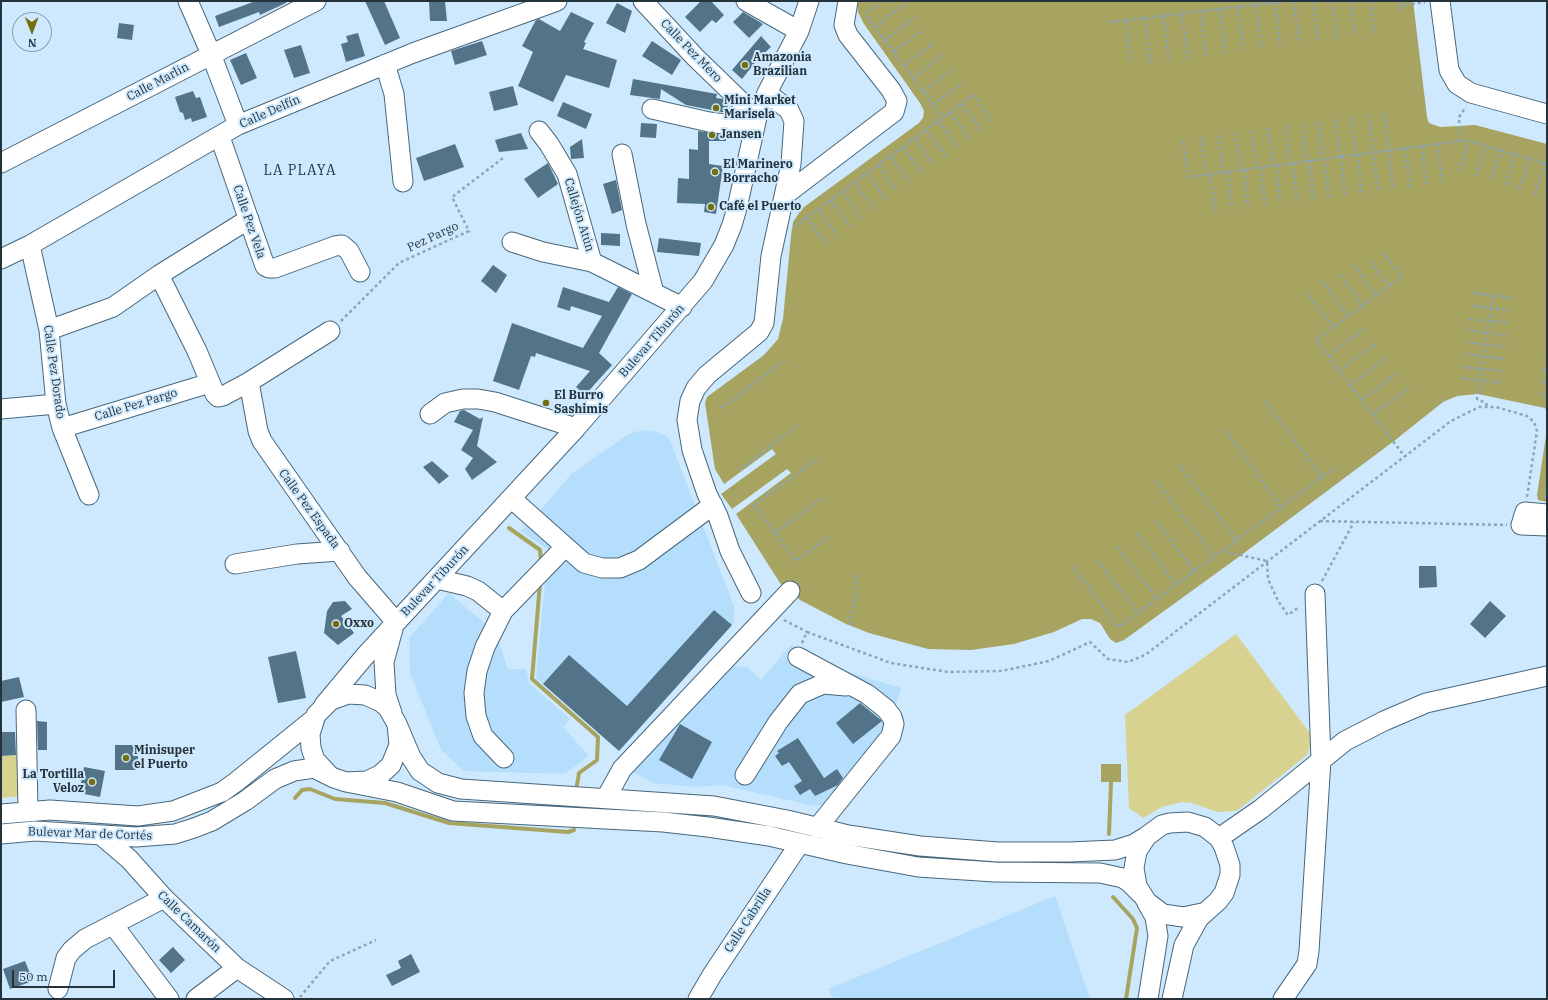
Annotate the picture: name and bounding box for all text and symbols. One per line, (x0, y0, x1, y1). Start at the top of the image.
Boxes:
north arrow (12, 12, 52, 52)
street label: Calle Pez Mero (657, 16, 725, 86)
text: N (28, 36, 37, 50)
place label: Amazonia Brazilian (753, 51, 812, 79)
street label: Calle Marlin (125, 60, 191, 104)
marker: Amazonia Brazilian (740, 60, 750, 70)
street label: Calle Delfín (238, 92, 302, 132)
place label: Mini Market Marisela (724, 94, 796, 122)
marker: Mini Market Marisela (711, 103, 721, 113)
place label: Jansen (720, 128, 762, 142)
marker: Jansen (707, 130, 717, 140)
place label: El Marinero Borracho (723, 158, 793, 186)
district label: LA PLAYA (263, 163, 337, 179)
marker: El Marinero Borracho (710, 167, 720, 177)
street label: Callejón Atún (561, 177, 597, 253)
street label: Calle Pez Vela (230, 183, 268, 261)
place label: Café el Puerto (719, 200, 801, 214)
marker: Café el Puerto (706, 202, 716, 212)
street label: Pez Pargo (405, 219, 461, 255)
street label: Bulevar Tiburón (616, 301, 688, 381)
street label: Calle Pez Dorado (40, 324, 68, 420)
street label: Calle Pez Pargo (93, 386, 179, 424)
place label: El Burro Sashimis (554, 389, 608, 417)
marker: El Burro Sashimis (541, 398, 551, 408)
street label: Calle Pez Espada (275, 467, 343, 551)
street label: Bulevar Tiburón (398, 542, 472, 620)
place label: Oxxo (344, 617, 374, 631)
marker: Oxxo (331, 619, 341, 629)
place label: Minisuper el Puerto (134, 744, 195, 772)
marker: Minisuper el Puerto (121, 753, 131, 763)
place label: La Tortilla Veloz (22, 768, 84, 796)
marker: La Tortilla Veloz (87, 777, 97, 787)
street label: Bulevar Mar de Cortés (28, 825, 152, 843)
street label: Calle Cabrilla (722, 885, 774, 955)
street label: Calle Camarón (154, 888, 224, 956)
scale bar (14, 962, 117, 988)
text: 50 m (19, 969, 48, 984)

